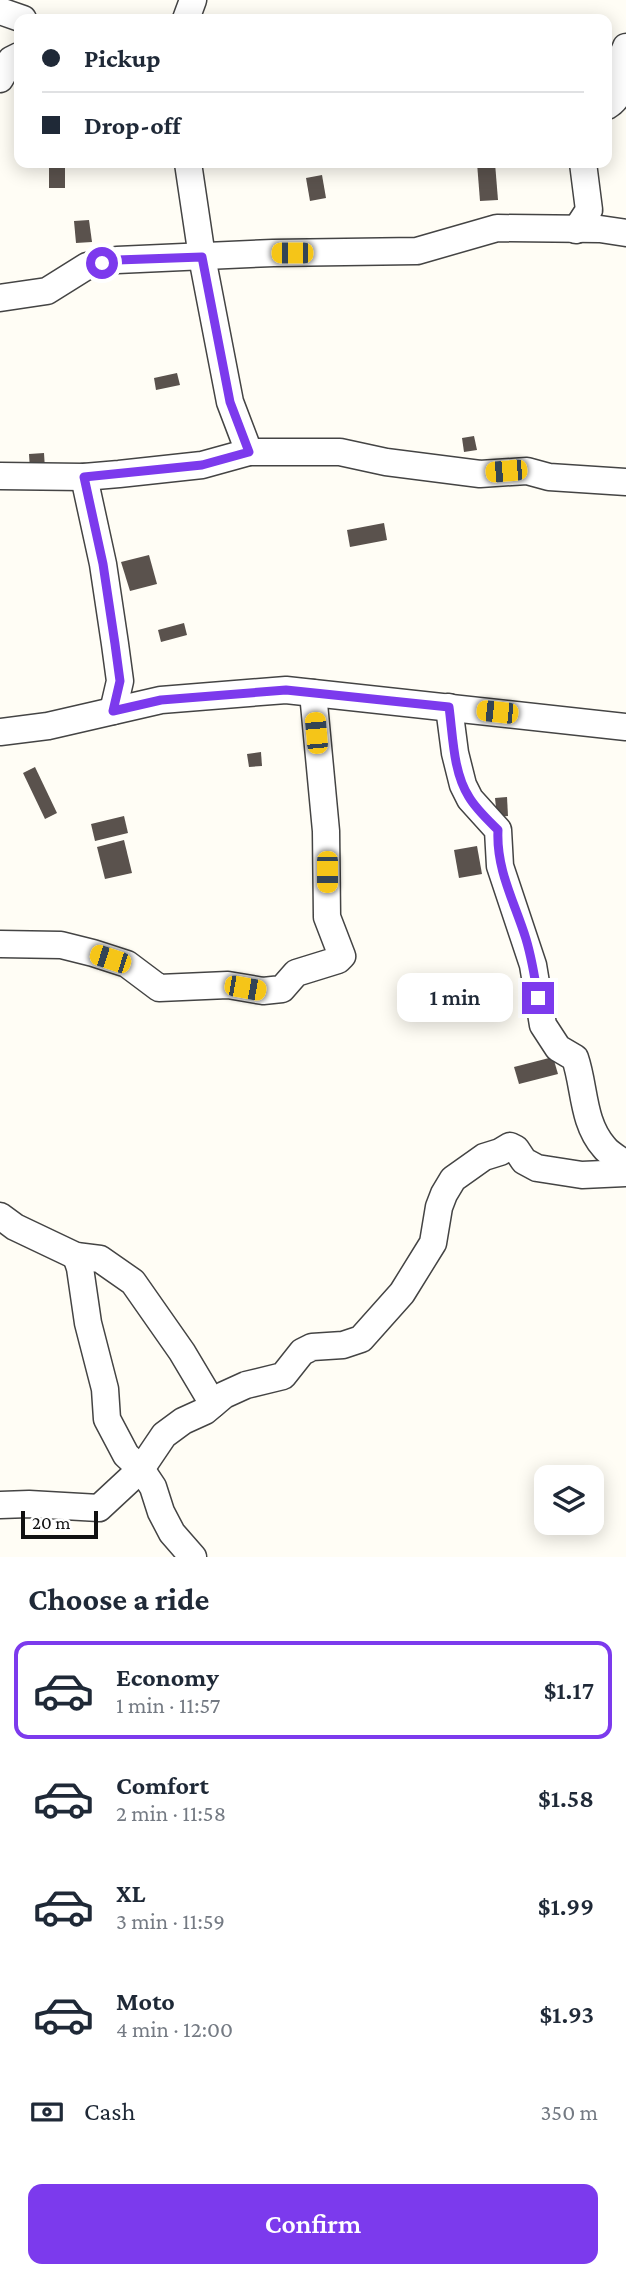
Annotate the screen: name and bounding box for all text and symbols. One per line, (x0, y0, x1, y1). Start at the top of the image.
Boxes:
text: Pickup (84, 44, 161, 73)
text: Drop-off (84, 111, 181, 140)
car (272, 243, 314, 264)
route start (86, 247, 118, 279)
car (485, 459, 528, 483)
car (476, 699, 519, 725)
car (304, 711, 329, 755)
car (317, 851, 338, 893)
car (87, 943, 134, 975)
car (223, 974, 268, 1002)
callout: 1 min (398, 974, 514, 1023)
route end (522, 982, 554, 1014)
text: 1 min (429, 984, 481, 1010)
map controls (534, 1465, 604, 1535)
button: layers (534, 1465, 604, 1535)
scale bar (21, 1508, 98, 1540)
text: 20 m (32, 1512, 71, 1533)
text: Choose a ride (28, 1581, 209, 1617)
icon: car (32, 1659, 95, 1722)
text: Economy (116, 1663, 219, 1692)
text: $1.17 (544, 1676, 594, 1705)
text: 1 min · 11:57 (116, 1692, 220, 1718)
icon: car (32, 1767, 95, 1830)
text: Comfort (116, 1771, 209, 1800)
text: $1.58 (538, 1784, 594, 1813)
text: 2 min · 11:58 (116, 1800, 226, 1826)
icon: car (32, 1875, 95, 1938)
text: XL (116, 1879, 145, 1908)
text: $1.99 (538, 1892, 594, 1921)
text: 3 min · 11:59 (116, 1908, 225, 1934)
icon: car (32, 1983, 95, 2046)
text: Moto (116, 1987, 175, 2016)
text: $1.93 (539, 2000, 594, 2029)
text: 4 min · 12:00 (116, 2016, 233, 2042)
icon: cash (28, 2093, 66, 2131)
text: Cash (84, 2097, 135, 2126)
text: 350 m (540, 2099, 598, 2125)
button: Confirm (28, 2184, 598, 2264)

